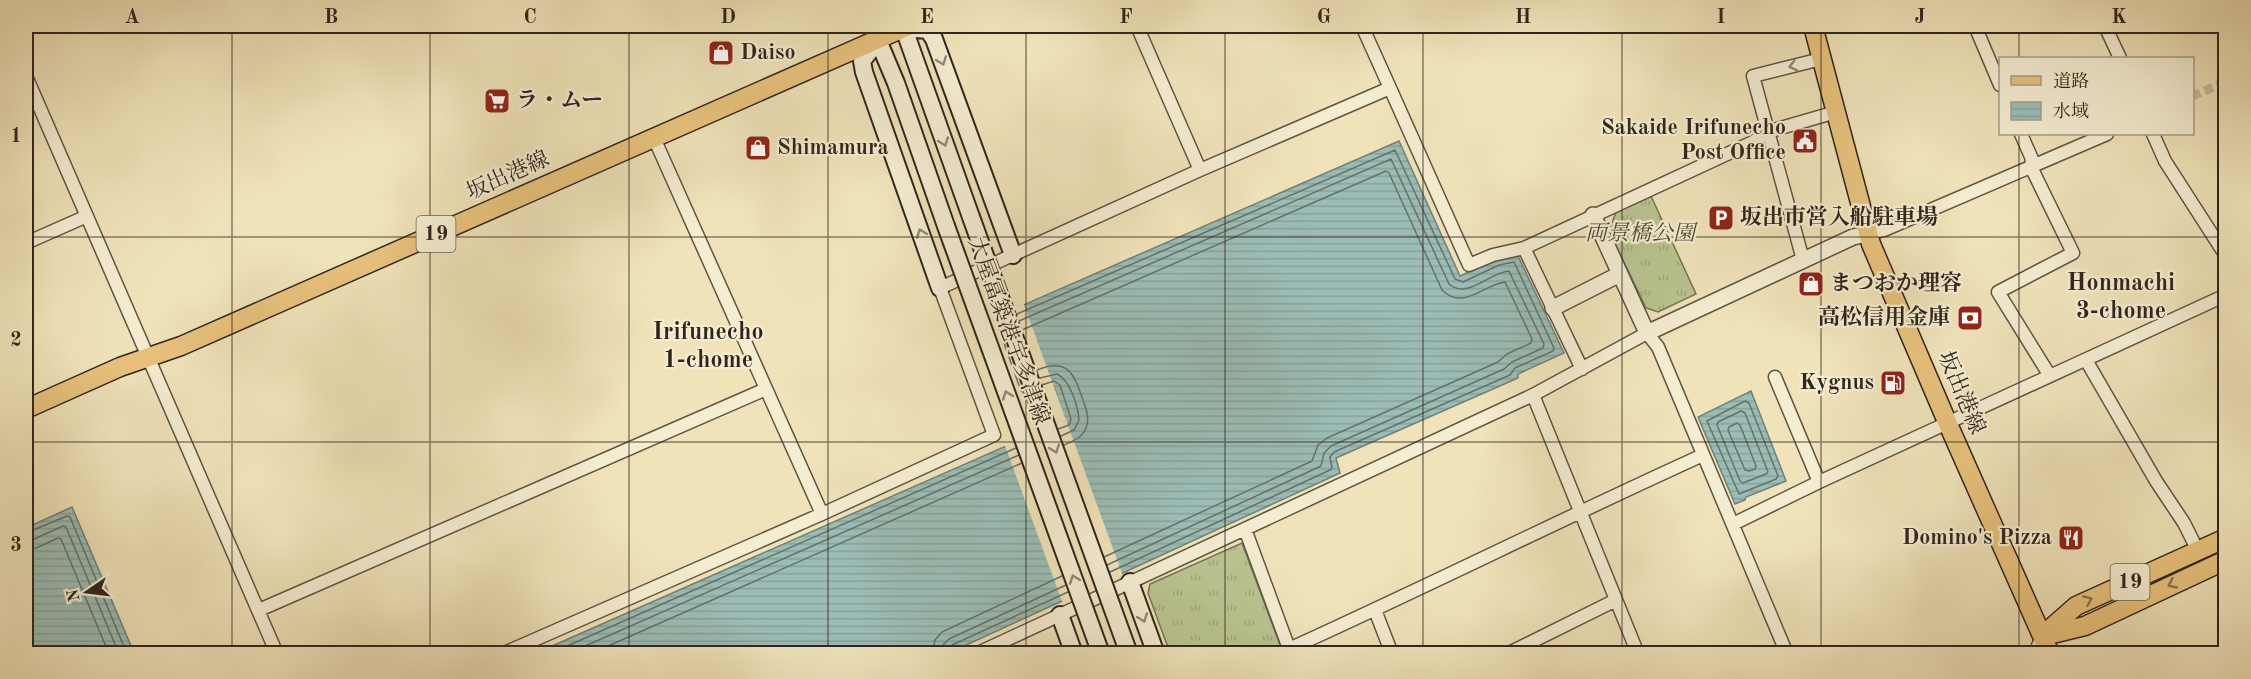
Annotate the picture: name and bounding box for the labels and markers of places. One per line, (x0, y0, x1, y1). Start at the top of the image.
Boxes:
shop icon: Daiso (706, 38, 736, 68)
place label: Daiso (740, 42, 796, 64)
supermarket icon: ラ・ムー (482, 86, 512, 116)
place label: ラ・ムー (516, 89, 603, 112)
place label: Sakaide Irifunecho Post Office (1601, 117, 1786, 164)
public building icon: Sakaide Irifunecho Post Office (1790, 126, 1820, 156)
shop icon: Shimamura (743, 133, 773, 163)
place label: Shimamura (777, 137, 889, 159)
parking icon: 坂出市営入船駐車場 (1706, 203, 1736, 233)
place label: 坂出市営入船駐車場 (1740, 205, 1938, 229)
shop icon: まつおか理容 (1796, 269, 1826, 299)
place label: まつおか理容 (1830, 271, 1962, 295)
bank icon: 高松信用金庫 (1955, 303, 1985, 333)
place label: 高松信用金庫 (1818, 305, 1950, 329)
fuel station icon: Kygnus (1878, 368, 1908, 398)
place label: Kygnus (1800, 372, 1874, 394)
restaurant icon: Domino's Pizza (2056, 523, 2086, 553)
place label: Domino's Pizza (1902, 527, 2052, 549)

